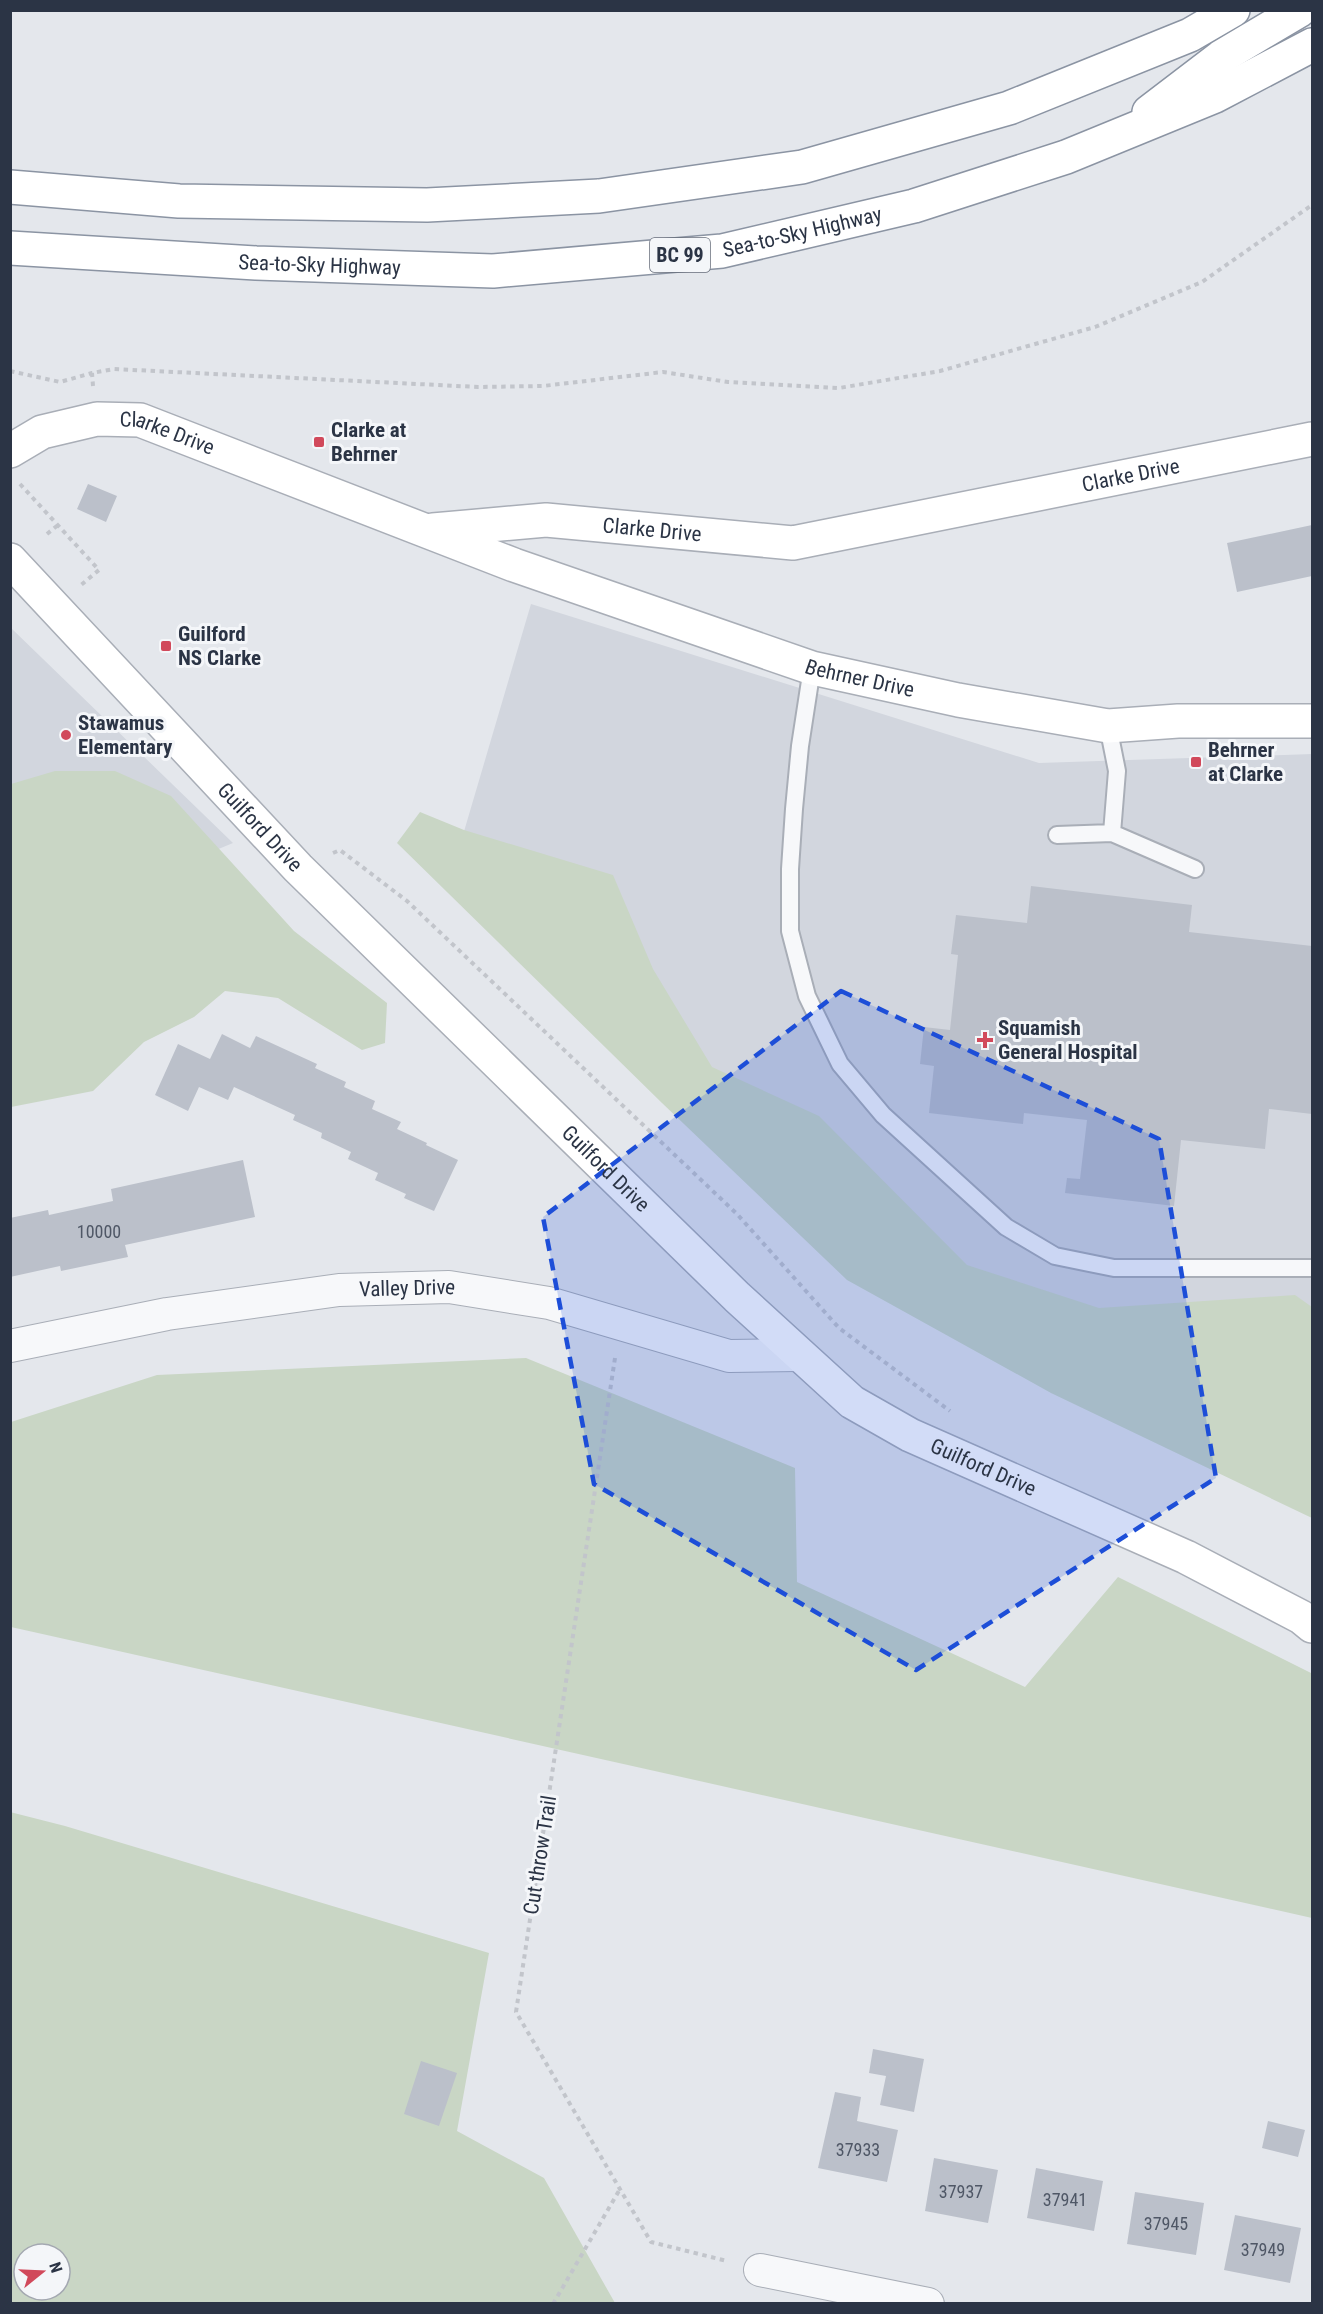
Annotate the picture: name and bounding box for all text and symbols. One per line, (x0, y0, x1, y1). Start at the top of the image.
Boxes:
street label: Sea-to-Sky Highway (721, 202, 884, 262)
road number: BC 99 (650, 238, 710, 272)
street label: Sea-to-Sky Highway (238, 250, 401, 280)
street label: Clarke Drive (119, 408, 218, 460)
place label: Clarke at Behrner (331, 418, 406, 466)
marker: Clarke at Behrner (312, 435, 326, 449)
street label: Clarke Drive (1080, 454, 1182, 497)
street label: Clarke Drive (602, 513, 703, 546)
place label: Guilford NS Clarke (178, 622, 261, 670)
marker: Guilford NS Clarke (159, 639, 173, 653)
street label: Behrner Drive (802, 654, 917, 702)
place label: Stawamus Elementary (78, 711, 173, 759)
marker: Stawamus Elementary (59, 728, 73, 742)
place label: Behrner at Clarke (1208, 738, 1283, 786)
marker: Behrner at Clarke (1189, 755, 1203, 769)
street label: Guilford Drive (213, 778, 307, 877)
place label: Squamish General Hospital (998, 1016, 1138, 1064)
marker: Squamish General Hospital (976, 1031, 994, 1049)
street label: Guilford Drive (557, 1121, 655, 1217)
house number: 10000 (77, 1221, 121, 1242)
street label: Valley Drive (359, 1275, 457, 1301)
street label: Guilford Drive (927, 1434, 1040, 1501)
street label: Cut throw Trail (519, 1794, 561, 1916)
house number: 37933 (836, 2139, 880, 2160)
house number: 37937 (939, 2181, 983, 2202)
house number: 37941 (1043, 2189, 1087, 2210)
house number: 37945 (1144, 2213, 1188, 2234)
house number: 37949 (1241, 2239, 1285, 2260)
north arrow (12, 2242, 72, 2302)
text: N (45, 2260, 66, 2275)

